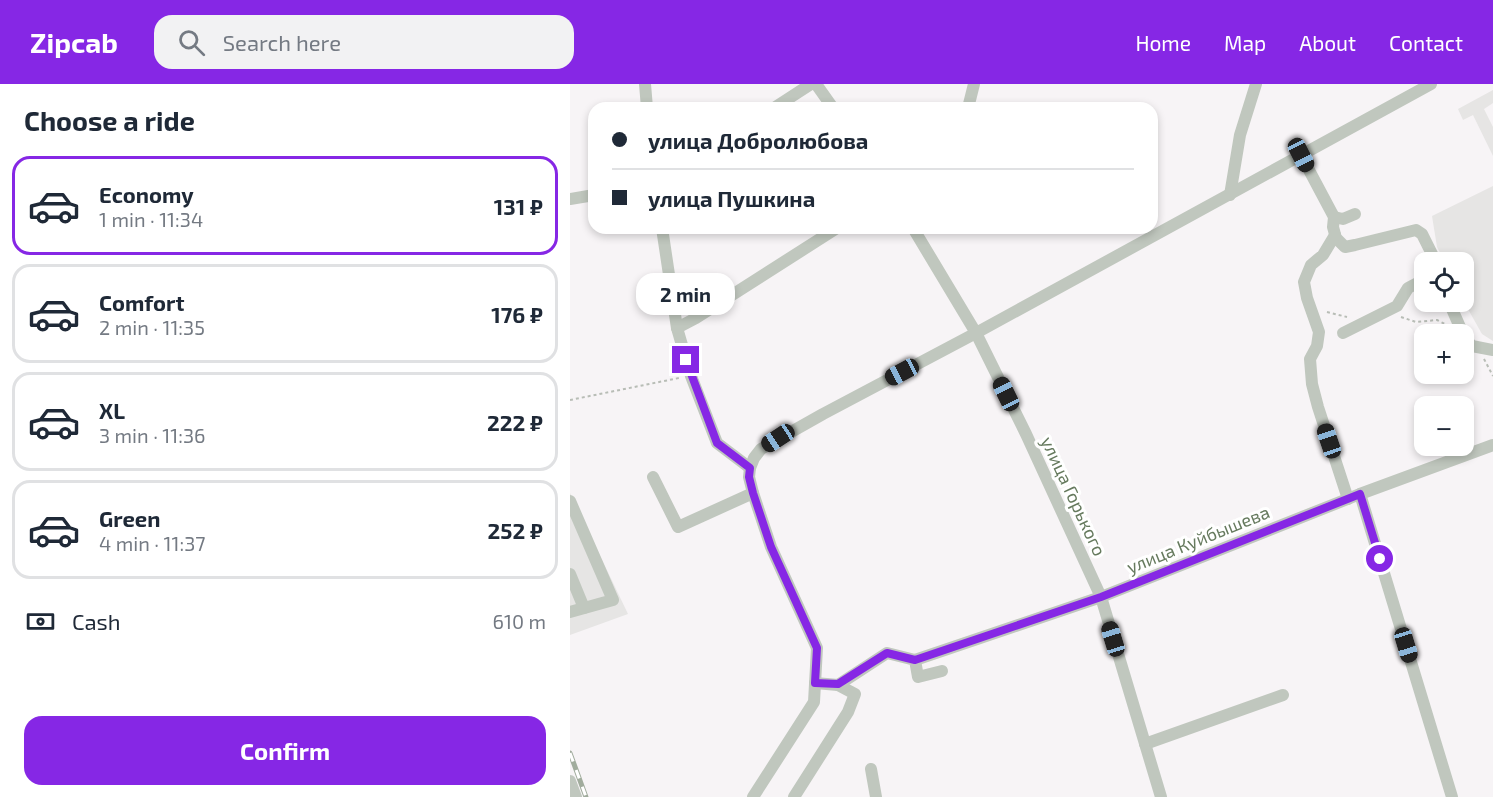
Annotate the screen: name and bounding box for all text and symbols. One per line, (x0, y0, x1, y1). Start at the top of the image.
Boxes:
search box (154, 15, 574, 69)
text: Zipcab (30, 25, 118, 59)
icon: search (175, 26, 208, 59)
text: Search here (223, 29, 341, 55)
text: Home (1135, 30, 1191, 55)
text: Map (1224, 30, 1266, 55)
text: About (1299, 30, 1356, 55)
text: Contact (1389, 30, 1463, 55)
text: Choose a ride (24, 104, 195, 136)
text: улица Добролюбова (648, 127, 868, 153)
car (1285, 135, 1317, 175)
icon: car (27, 179, 81, 233)
text: Economy (99, 181, 194, 207)
text: улица Пушкина (648, 185, 815, 211)
text: 131 ₽ (494, 193, 543, 219)
text: 1 min · 11:34 (99, 207, 203, 231)
map controls (1414, 252, 1474, 456)
button: locate (1414, 252, 1474, 312)
callout: 2 min (636, 273, 736, 315)
text: 2 min (660, 282, 711, 306)
icon: car (27, 287, 81, 341)
text: Comfort (99, 289, 184, 315)
text: 176 ₽ (491, 301, 543, 327)
text: 2 min · 11:35 (99, 315, 205, 339)
button: + (1414, 324, 1474, 384)
route end (672, 346, 699, 373)
car (882, 356, 922, 388)
car (990, 374, 1022, 414)
icon: car (27, 395, 81, 449)
button: − (1414, 396, 1474, 456)
text: XL (99, 397, 125, 423)
text: 222 ₽ (487, 409, 543, 435)
car (758, 421, 798, 455)
car (1315, 421, 1343, 461)
text: 3 min · 11:36 (99, 423, 206, 447)
street label: улица Горького (1037, 433, 1111, 559)
street label: улица Куйбышева (1123, 500, 1273, 578)
icon: car (27, 503, 81, 557)
text: Green (99, 505, 161, 531)
text: 252 ₽ (488, 517, 543, 543)
text: 4 min · 11:37 (99, 531, 206, 555)
route start (1366, 545, 1393, 572)
icon: cash (24, 605, 57, 638)
text: Cash (72, 608, 121, 634)
text: 610 m (493, 609, 546, 633)
car (1099, 619, 1127, 659)
car (1392, 625, 1420, 665)
button: Confirm (24, 716, 546, 785)

